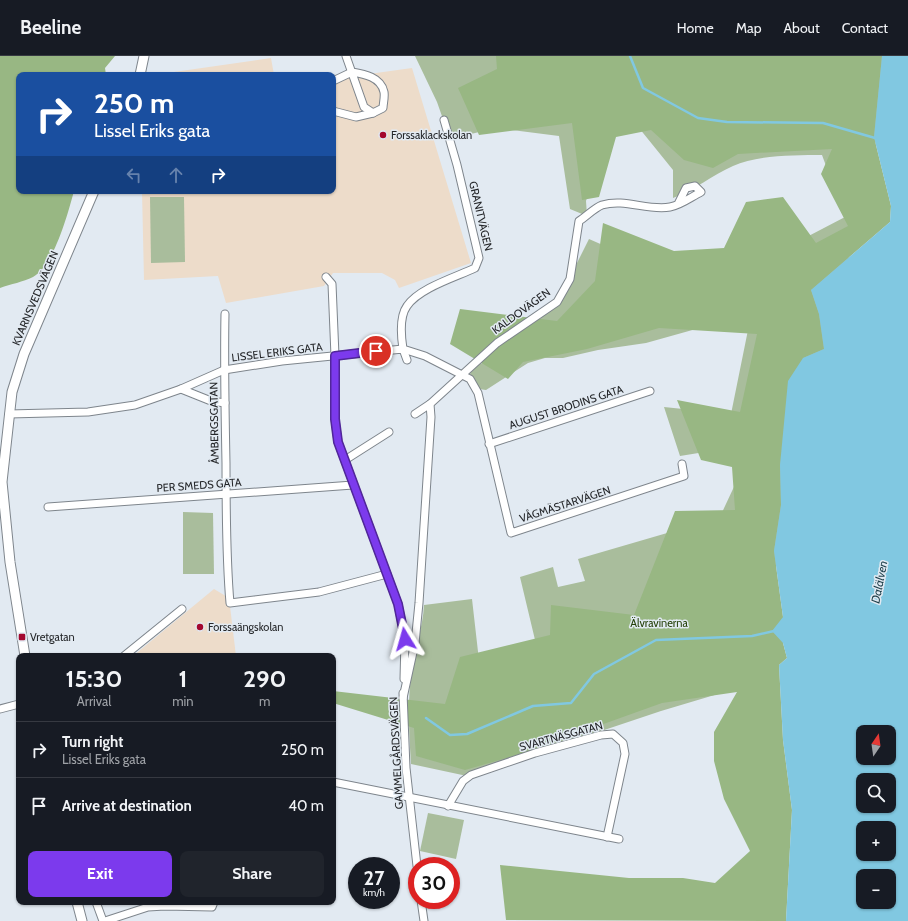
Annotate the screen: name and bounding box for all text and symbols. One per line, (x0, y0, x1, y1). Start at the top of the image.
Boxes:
text: Beeline (20, 16, 81, 39)
text: Home (677, 19, 714, 37)
text: Map (736, 19, 761, 37)
text: About (783, 19, 820, 37)
text: Contact (842, 19, 888, 37)
text: 250 m (94, 86, 174, 120)
icon: right (28, 88, 80, 140)
text: Lissel Eriks gata (94, 120, 210, 142)
place label: Forssaklackskolan (391, 128, 472, 142)
marker: Forssaklackskolan (378, 130, 388, 140)
icon: left (123, 164, 145, 186)
icon: ahead (165, 164, 187, 186)
icon: right (207, 164, 229, 186)
street label: GRANITVÄGEN (466, 180, 496, 252)
street label: KVARNSVEDSVÄGEN (9, 249, 61, 347)
street label: KALDOVÄGEN (489, 285, 553, 337)
pin (359, 334, 393, 368)
street label: LISSEL ERIKS GATA (231, 339, 323, 365)
icon: arrive (365, 340, 387, 362)
street label: ÅMBERGSGATAN (205, 382, 222, 464)
street label: AUGUST BRODINS GATA (507, 382, 625, 432)
street label: PER SMEDS GATA (156, 475, 242, 495)
street label: VÅGMÄSTARVÄGEN (517, 482, 612, 525)
water label: Dalälven (868, 559, 890, 605)
park label: Älvravinerna (630, 616, 688, 630)
position arrow (384, 618, 426, 660)
place label: Forssaängskolan (208, 620, 283, 634)
marker: Forssaängskolan (195, 622, 205, 632)
place label: Vretgatan (30, 630, 75, 644)
marker: Vretgatan (17, 632, 27, 642)
text: 15:30 (66, 664, 123, 693)
text: 1 (178, 664, 187, 693)
text: 290 (243, 664, 286, 693)
text: Arrival (77, 693, 111, 709)
text: min (172, 693, 194, 709)
text: m (259, 693, 270, 709)
street label: GAMMELGÅRDSVÄGEN (385, 696, 406, 810)
street label: SVARTNÄSGATAN (518, 718, 604, 754)
north arrow (856, 725, 896, 765)
map controls (856, 725, 896, 909)
text: Turn right (62, 733, 123, 751)
icon: right (28, 739, 50, 761)
text: 250 m (281, 741, 324, 759)
text: Lissel Eriks gata (62, 751, 146, 767)
button: search (856, 773, 896, 813)
icon: arrive (28, 795, 50, 817)
text: Arrive at destination (62, 797, 192, 815)
text: 40 m (288, 797, 324, 815)
button: + (856, 821, 896, 861)
button: Exit (28, 851, 172, 897)
button: Share (180, 851, 324, 897)
speed limit sign: 30 (408, 857, 460, 909)
text: 27 (364, 866, 384, 890)
button: − (856, 869, 896, 909)
text: km/h (363, 886, 385, 899)

